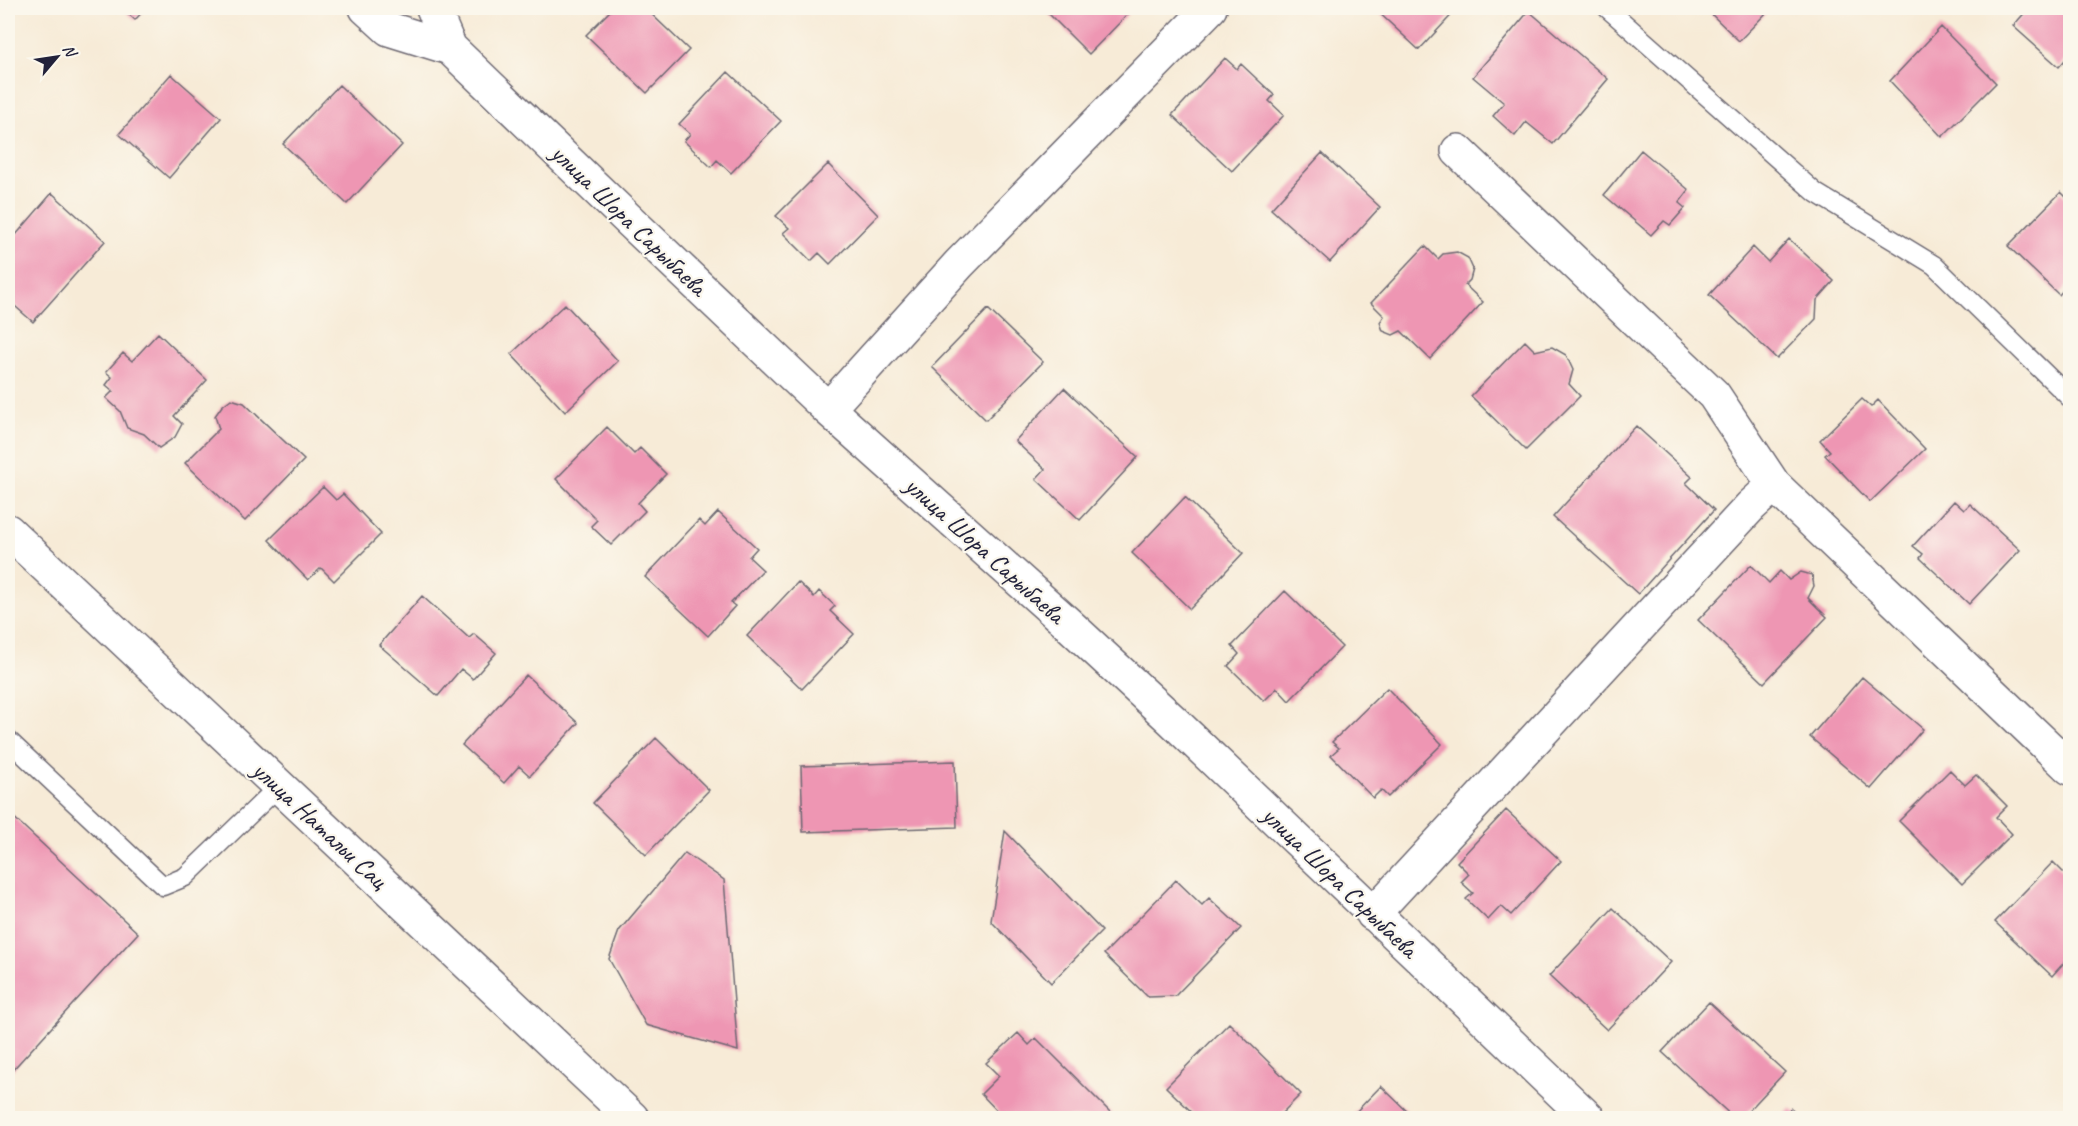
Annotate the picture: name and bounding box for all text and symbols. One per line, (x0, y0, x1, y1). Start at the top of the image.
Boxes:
north arrow (27, 27, 87, 87)
text: N (58, 41, 82, 62)
street label: улица Шора Сарыбаева (542, 136, 716, 305)
street label: улица Шора Сарыбаева (896, 468, 1074, 632)
street label: улица Натальи Сац (244, 752, 396, 897)
street label: улица Шора Сарыбаева (1253, 798, 1427, 967)

